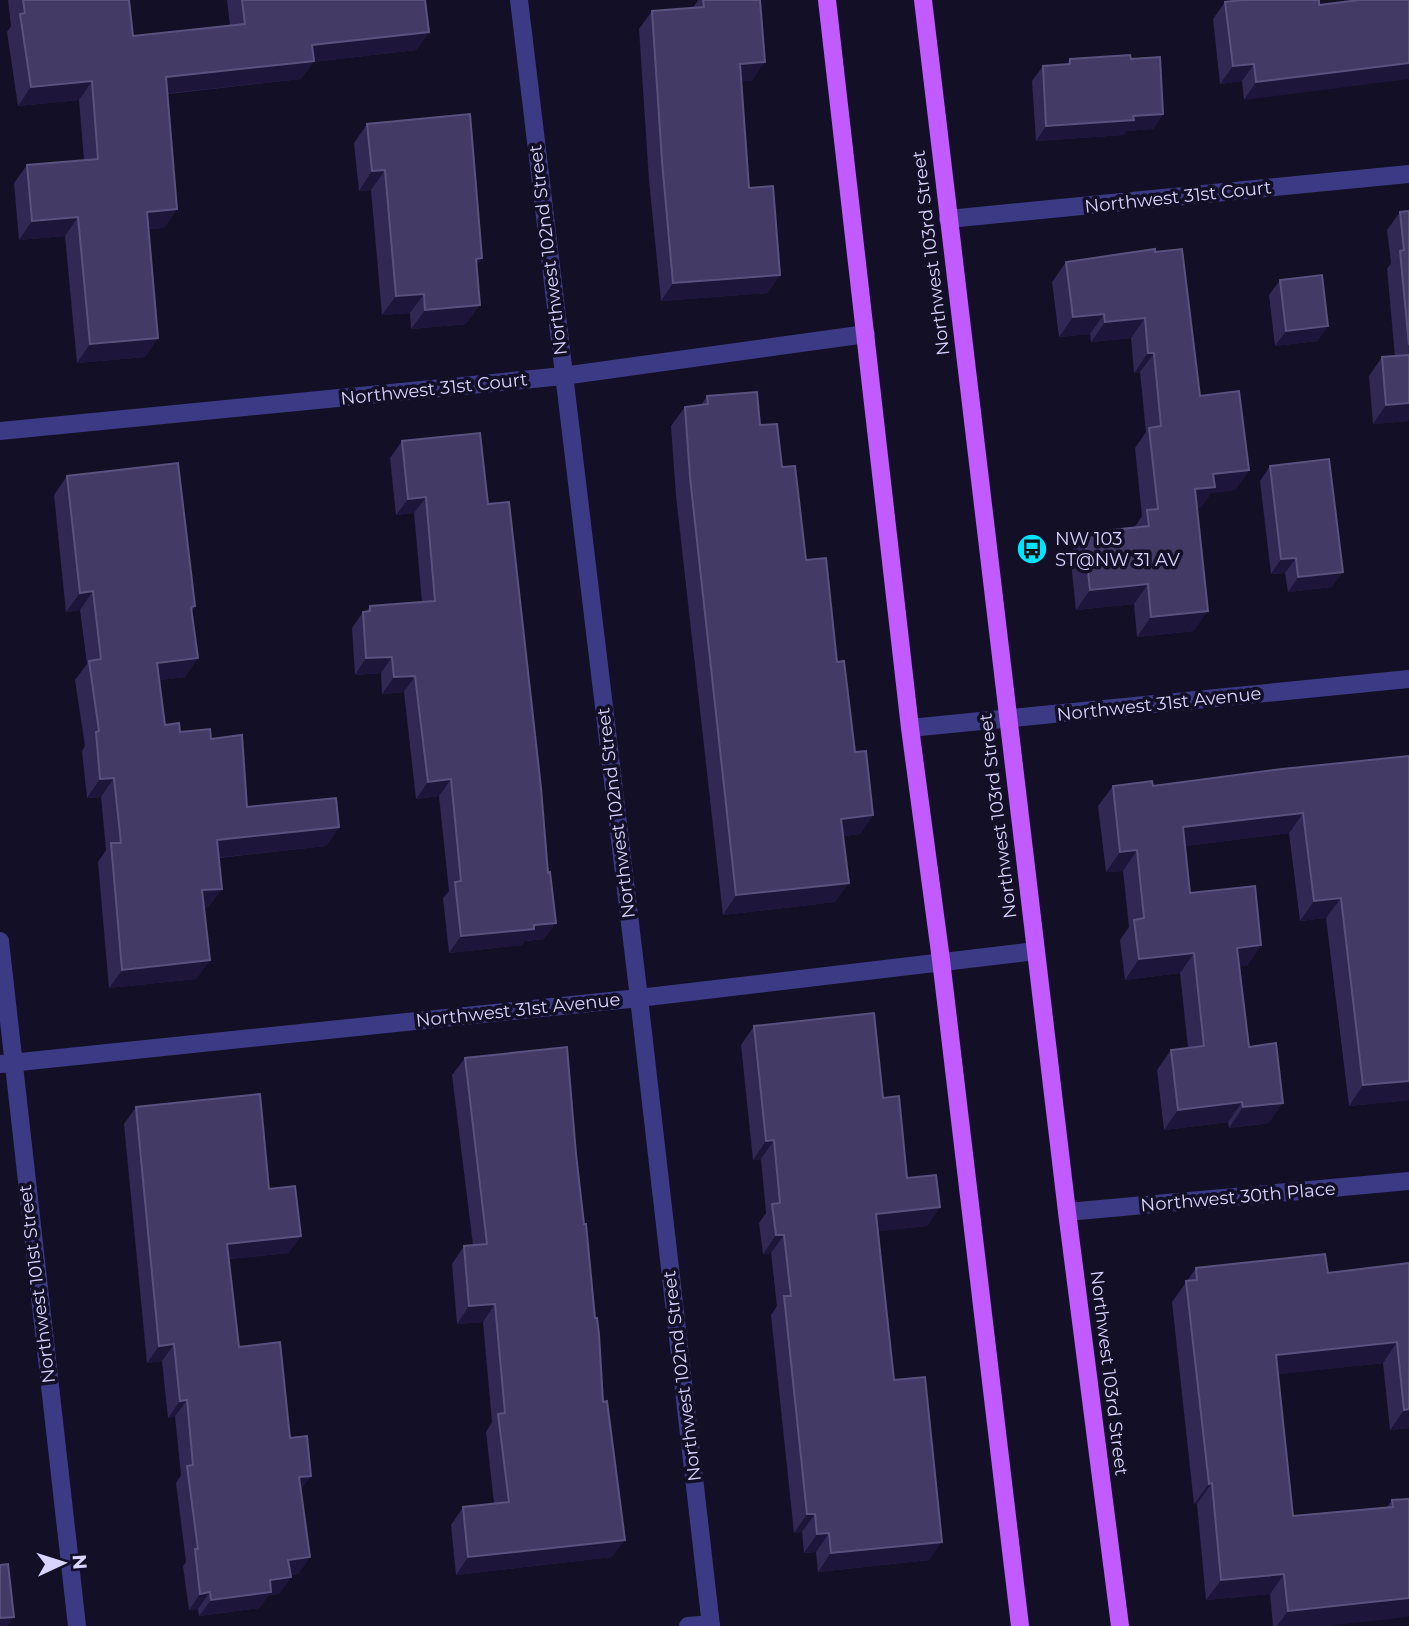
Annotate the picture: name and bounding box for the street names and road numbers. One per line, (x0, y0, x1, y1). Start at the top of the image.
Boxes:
street label: Northwest 102nd Street (524, 143, 572, 357)
street label: Northwest 103rd Street (907, 149, 955, 357)
street label: Northwest 31st Court (1083, 176, 1273, 218)
street label: Northwest 31st Court (339, 368, 529, 410)
street label: Northwest 31st Avenue (1056, 682, 1262, 726)
street label: Northwest 102nd Street (592, 706, 640, 920)
street label: Northwest 103rd Street (974, 712, 1022, 920)
street label: Northwest 31st Avenue (415, 988, 621, 1032)
street label: Northwest 30th Place (1140, 1178, 1337, 1216)
street label: Northwest 101st Street (14, 1183, 60, 1385)
street label: Northwest 102nd Street (658, 1269, 706, 1483)
street label: Northwest 103rd Street (1085, 1269, 1133, 1477)

